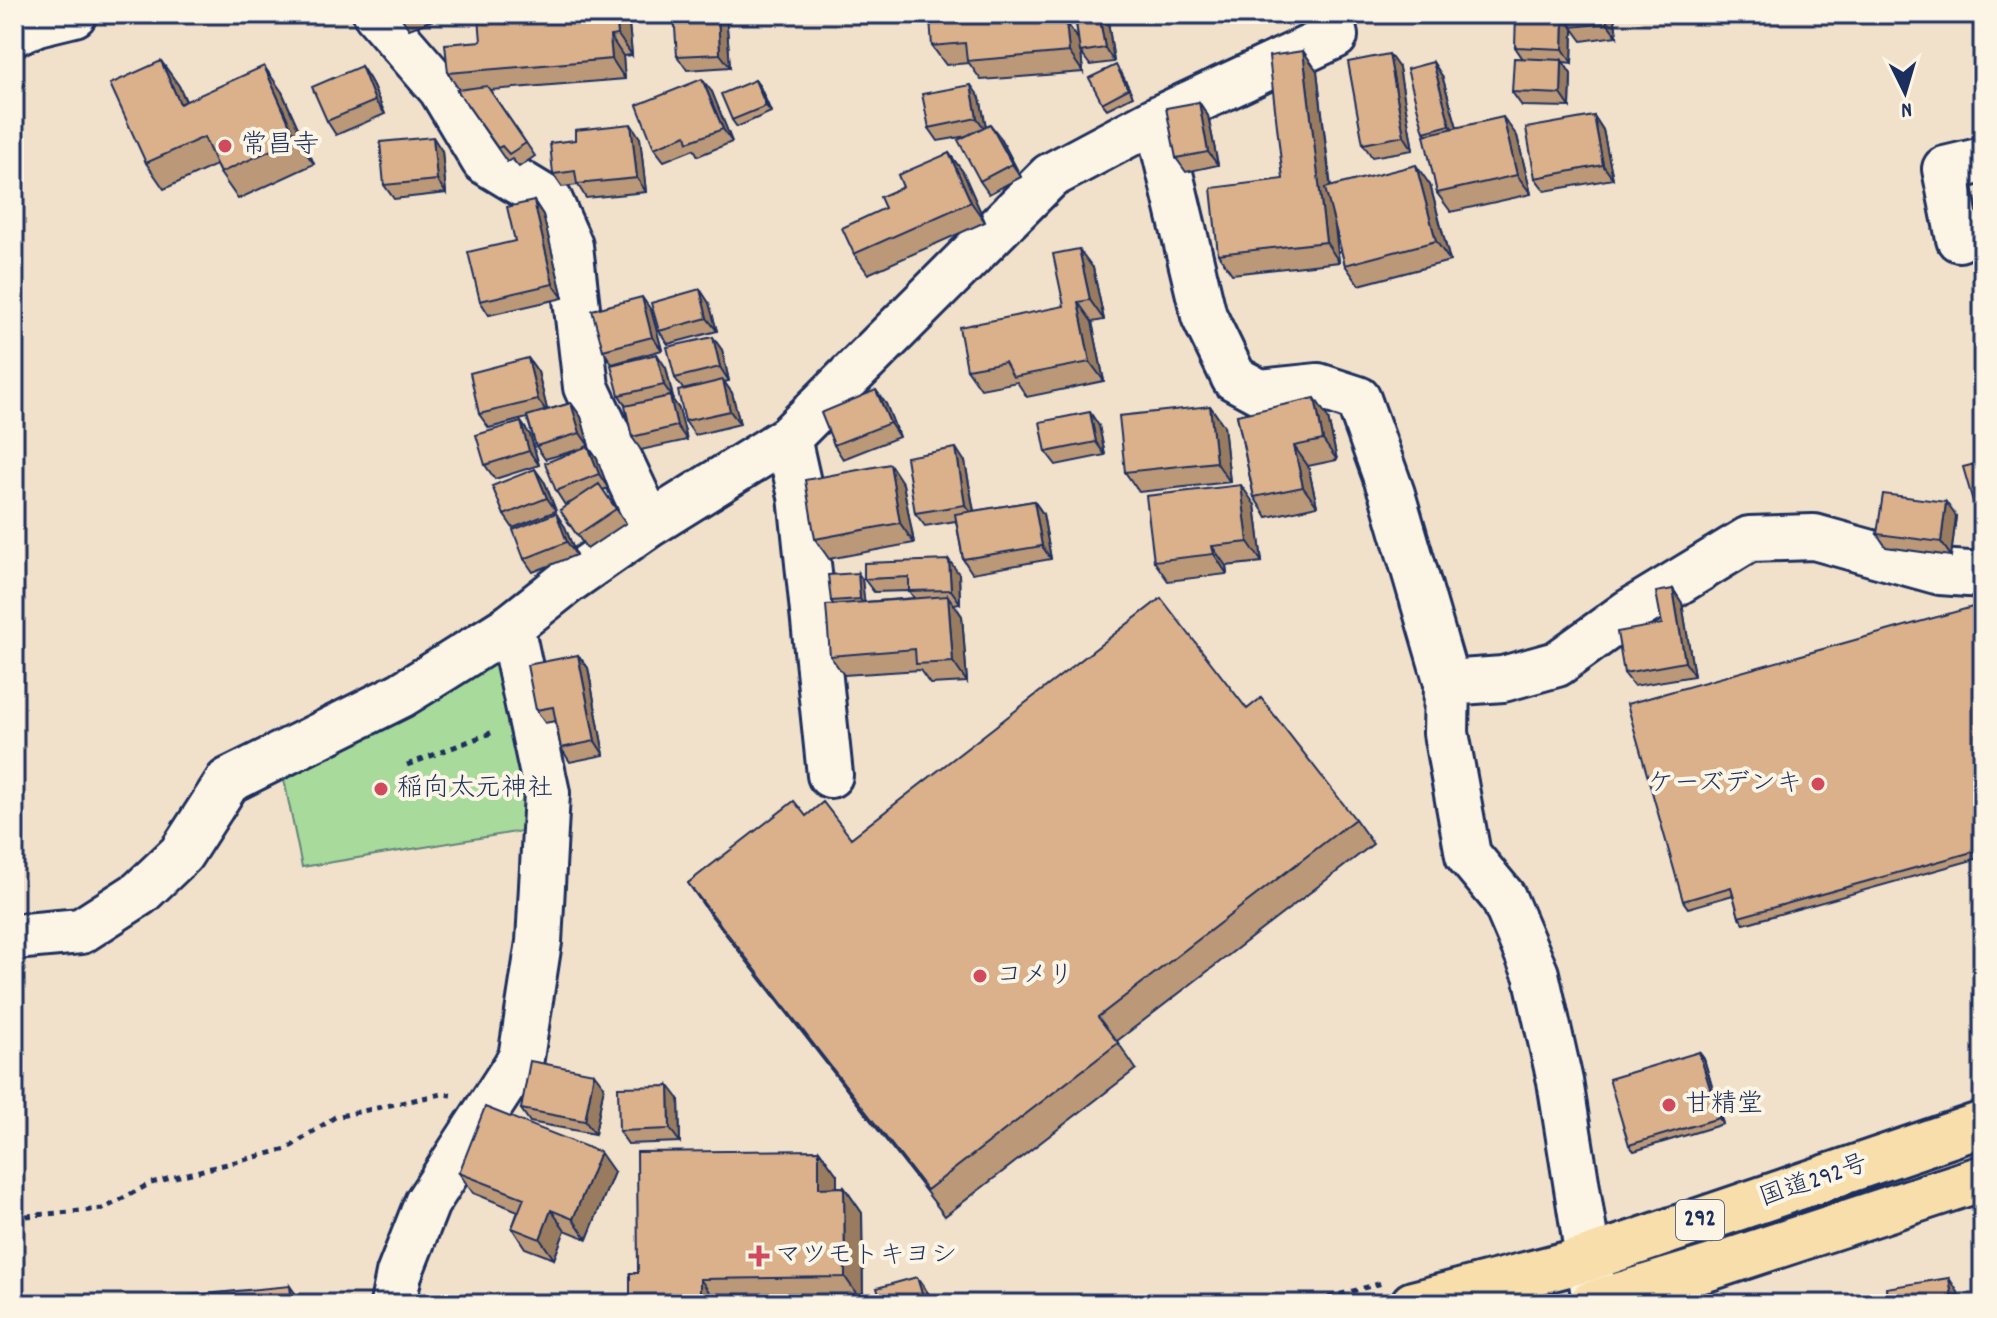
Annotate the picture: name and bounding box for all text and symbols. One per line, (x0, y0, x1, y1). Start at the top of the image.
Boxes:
north arrow (1865, 52, 1945, 132)
text: N (1900, 93, 1913, 124)
place label: 常昌寺 (241, 128, 319, 165)
marker: 常昌寺 (216, 137, 234, 155)
place label: ケーズデンキ (1648, 766, 1802, 803)
place label: 稲向太元神社 (397, 771, 553, 808)
marker: ケーズデンキ (1809, 775, 1827, 793)
marker: 稲向太元神社 (372, 780, 390, 798)
place label: コメリ (996, 958, 1074, 995)
marker: コメリ (971, 967, 989, 985)
place label: 甘精堂 (1685, 1087, 1763, 1124)
marker: 甘精堂 (1660, 1096, 1678, 1114)
street label: 国道292号 (1755, 1146, 1873, 1218)
road number: 292 (1676, 1200, 1724, 1240)
place label: マツモトキヨシ (775, 1238, 957, 1275)
marker: マツモトキヨシ (750, 1247, 768, 1265)

